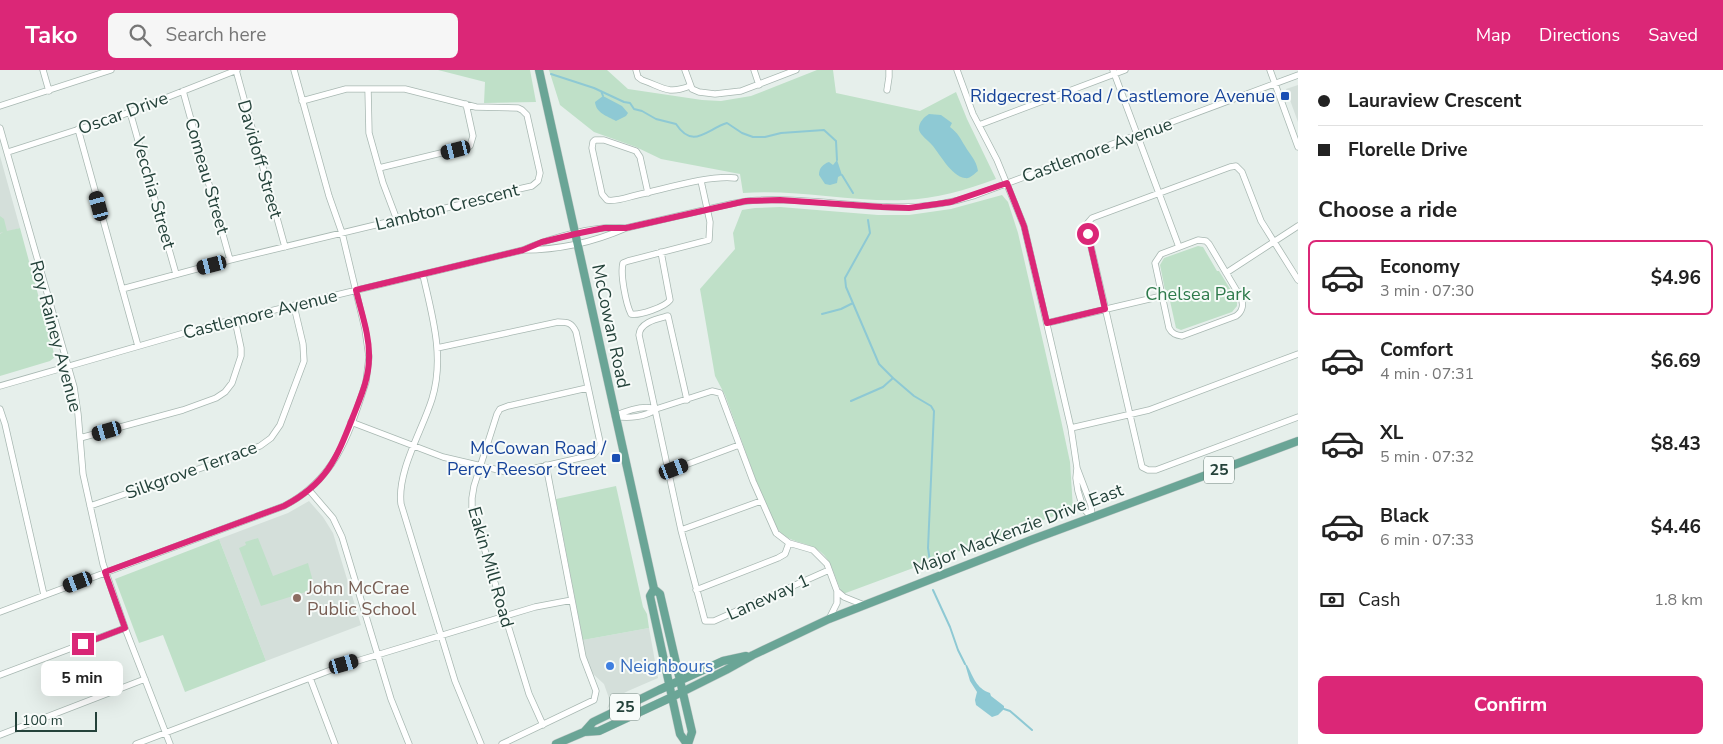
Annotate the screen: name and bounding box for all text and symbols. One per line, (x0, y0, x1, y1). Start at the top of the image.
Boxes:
search box (108, 13, 458, 58)
text: Tako (25, 19, 78, 51)
icon: search (126, 21, 154, 49)
text: Search here (166, 22, 266, 48)
text: Map (1476, 23, 1511, 47)
text: Directions (1539, 23, 1620, 47)
text: Saved (1648, 23, 1698, 47)
place label: Ridgecrest Road / Castlemore Avenue (970, 84, 1275, 108)
street label: Oscar Drive (75, 86, 171, 140)
text: Lauraview Crescent (1348, 88, 1521, 114)
marker: Ridgecrest Road / Castlemore Avenue (1279, 90, 1291, 102)
street label: Davidoff Street (232, 97, 289, 222)
street label: Castlemore Avenue (1019, 112, 1175, 188)
street label: Comeau Street (179, 115, 235, 238)
street label: Vecchia Street (126, 133, 182, 252)
text: Florelle Drive (1348, 137, 1468, 163)
car (439, 139, 472, 161)
street label: Lambton Crescent (373, 177, 522, 236)
car (87, 190, 110, 222)
text: Choose a ride (1318, 195, 1457, 225)
route start (1077, 223, 1099, 245)
car (195, 254, 228, 276)
text: Economy (1380, 254, 1460, 280)
icon: car (1320, 255, 1365, 300)
street label: Roy Rainey Avenue (24, 257, 88, 415)
street label: McCowan Road (586, 262, 636, 390)
text: $4.96 (1651, 265, 1701, 291)
text: 3 min · 07:30 (1380, 280, 1474, 302)
park label: Chelsea Park (1145, 282, 1252, 306)
street label: Castlemore Avenue (180, 283, 340, 345)
text: Comfort (1380, 337, 1453, 363)
icon: car (1320, 338, 1365, 383)
text: $6.69 (1651, 348, 1701, 374)
text: 4 min · 07:31 (1380, 363, 1474, 385)
car (90, 420, 123, 442)
text: XL (1380, 420, 1403, 446)
icon: car (1320, 421, 1365, 466)
text: $8.43 (1651, 431, 1701, 457)
street label: Silkgrove Terrace (122, 435, 260, 505)
place label: McCowan Road / Percy Reesor Street (447, 436, 607, 481)
text: 5 min · 07:32 (1380, 446, 1474, 468)
marker: McCowan Road / Percy Reesor Street (610, 452, 622, 464)
road number: 25 (1204, 456, 1234, 484)
car (657, 457, 690, 481)
street label: Major MacKenzie Drive East (910, 478, 1127, 580)
text: Black (1380, 503, 1429, 529)
street label: Eakin Mill Road (462, 504, 520, 630)
icon: car (1320, 504, 1365, 549)
text: $4.46 (1651, 514, 1701, 540)
text: 6 min · 07:33 (1380, 529, 1474, 551)
street label: Laneway 1 (723, 568, 813, 626)
car (61, 570, 94, 594)
place label: John McCrae Public School (306, 576, 417, 621)
icon: cash (1318, 586, 1346, 614)
text: Cash (1358, 587, 1400, 613)
text: 1.8 km (1654, 589, 1703, 611)
marker: John McCrae Public School (291, 592, 303, 604)
route end (72, 633, 94, 655)
car (327, 653, 360, 675)
place label: Neighbours (620, 654, 713, 678)
marker: Neighbours (604, 660, 616, 672)
callout: 5 min (42, 662, 124, 696)
text: 5 min (61, 667, 103, 689)
button: Confirm (1318, 676, 1703, 734)
road number: 25 (610, 694, 640, 720)
scale bar (15, 709, 98, 732)
text: 100 m (22, 711, 63, 730)

